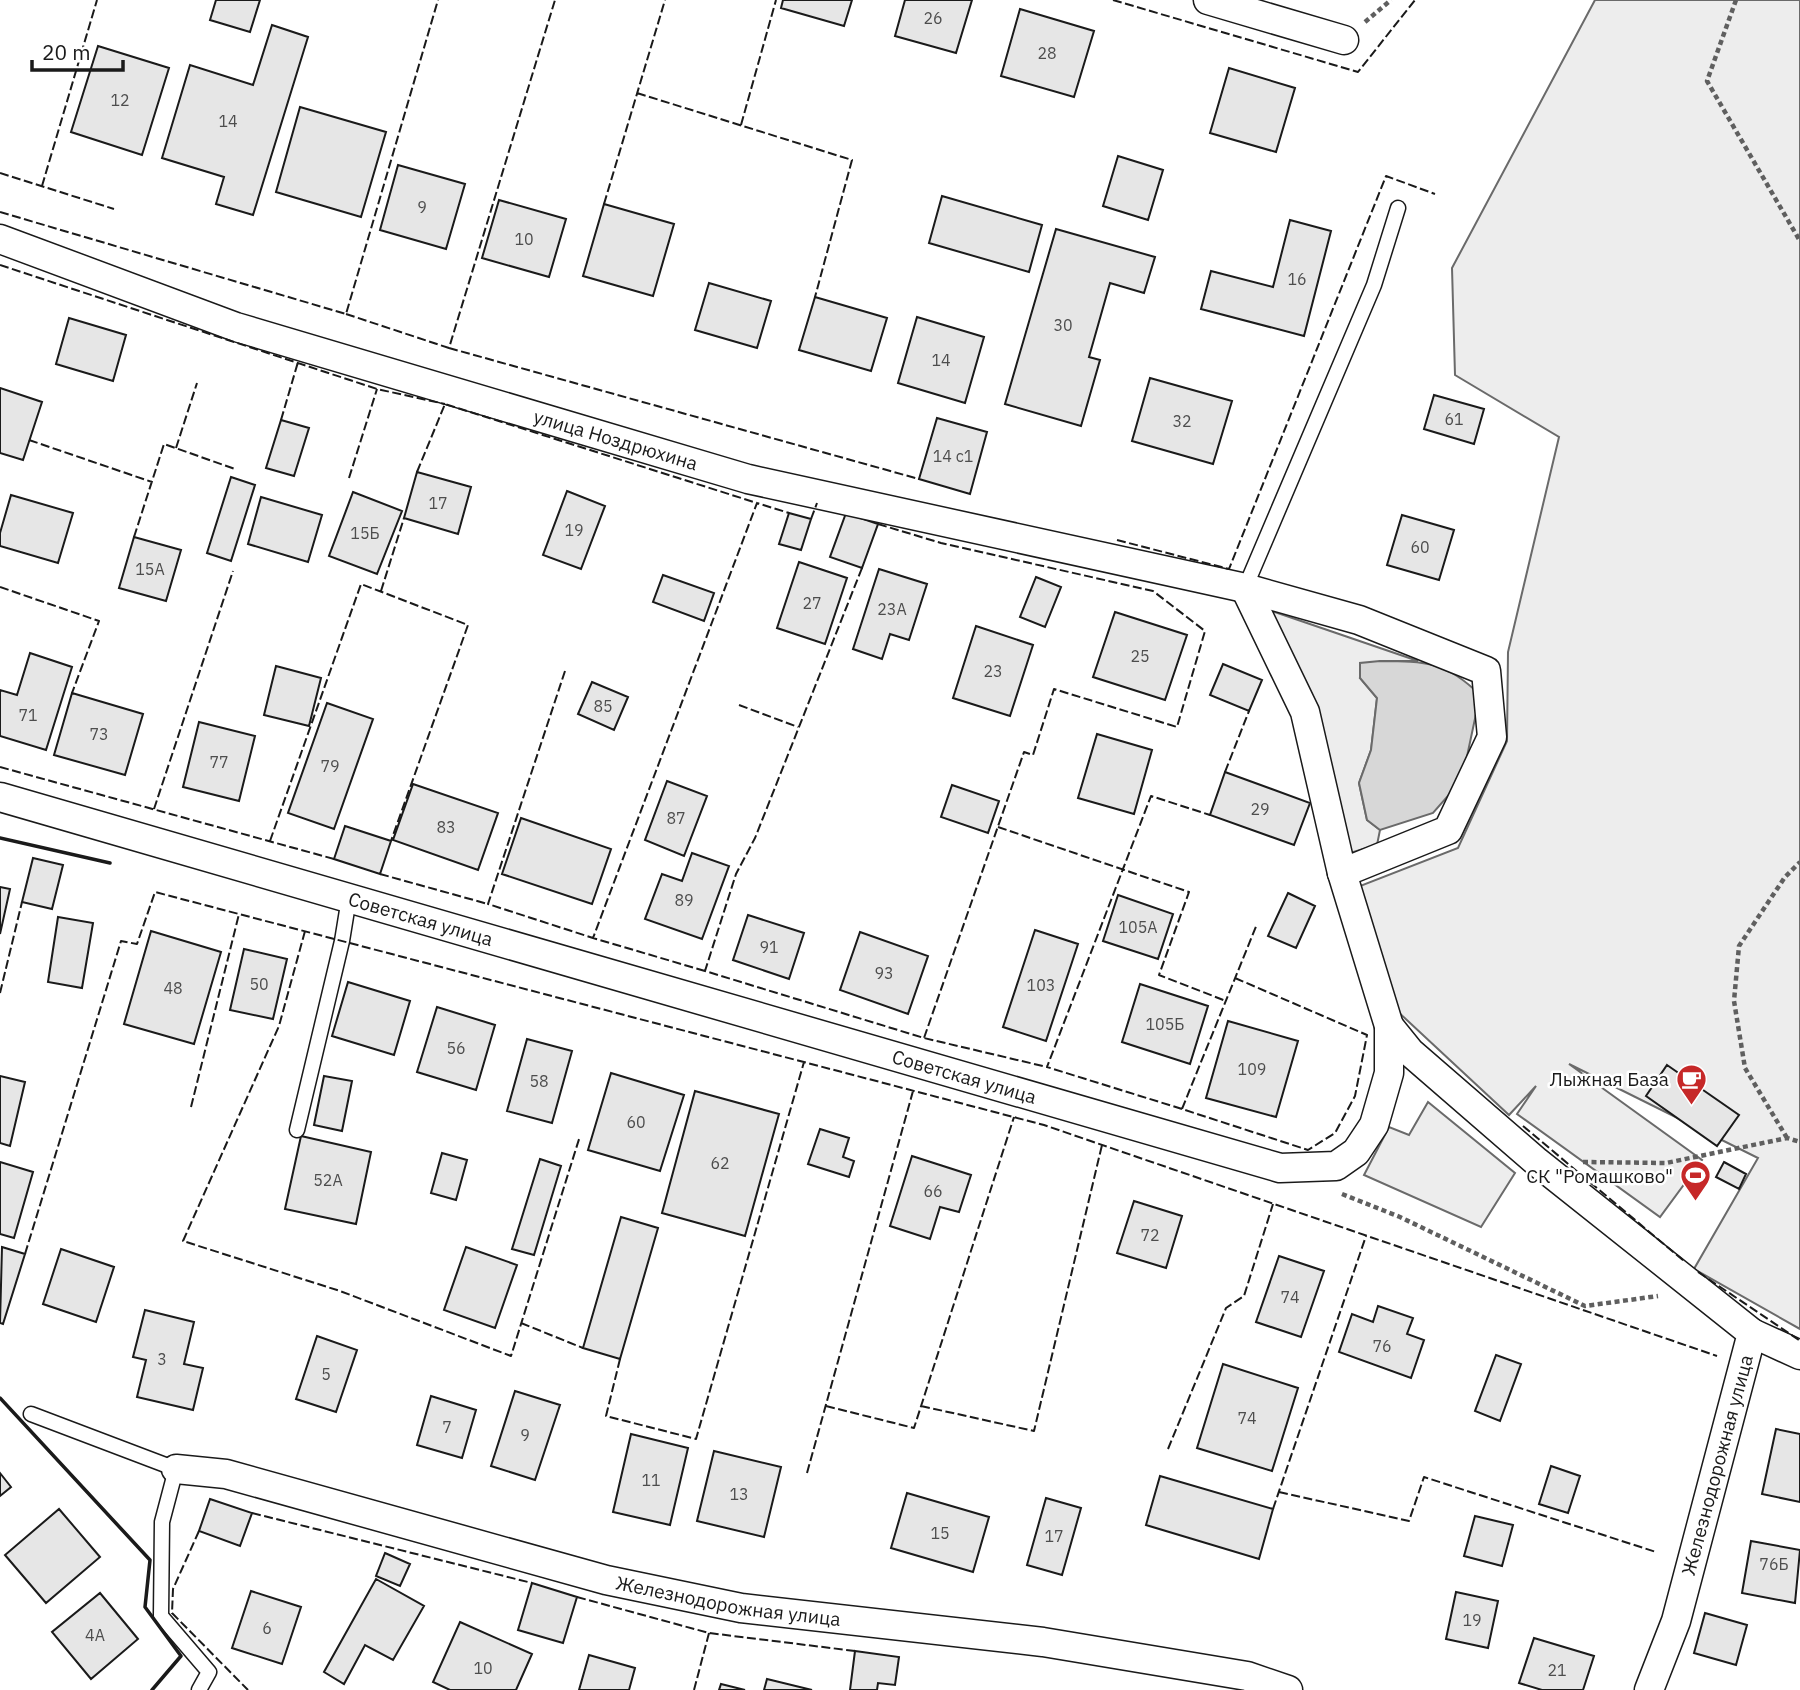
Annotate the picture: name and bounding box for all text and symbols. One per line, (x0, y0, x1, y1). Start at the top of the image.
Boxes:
house number: 26 (923, 8, 943, 28)
scale bar (32, 28, 122, 72)
text: 20 m (42, 38, 91, 66)
house number: 28 (1037, 43, 1057, 63)
house number: 12 (110, 90, 130, 110)
house number: 14 (218, 111, 238, 131)
house number: 9 (417, 197, 427, 217)
house number: 10 (514, 229, 534, 249)
house number: 16 (1287, 269, 1307, 289)
house number: 30 (1053, 315, 1073, 335)
house number: 14 (931, 350, 951, 370)
street label: улица Ноздрюхина (531, 404, 701, 475)
house number: 61 (1444, 409, 1464, 429)
house number: 32 (1172, 411, 1192, 431)
house number: 14 с1 (933, 446, 973, 466)
house number: 17 (428, 493, 448, 513)
house number: 19 (564, 520, 584, 540)
house number: 15Б (350, 523, 380, 543)
house number: 60 (1410, 537, 1430, 557)
house number: 15А (135, 559, 165, 579)
house number: 27 (802, 593, 822, 613)
house number: 23А (877, 599, 907, 619)
house number: 25 (1130, 646, 1150, 666)
house number: 23 (983, 661, 1003, 681)
house number: 85 (593, 696, 613, 716)
house number: 71 (18, 705, 38, 725)
house number: 73 (89, 724, 109, 744)
house number: 77 (209, 752, 229, 772)
house number: 79 (320, 756, 340, 776)
house number: 29 (1250, 799, 1270, 819)
house number: 87 (666, 808, 686, 828)
house number: 83 (436, 817, 456, 837)
street label: Советская улица (346, 887, 496, 951)
house number: 89 (674, 890, 694, 910)
house number: 105А (1118, 917, 1158, 937)
house number: 91 (759, 937, 779, 957)
house number: 93 (874, 963, 894, 983)
house number: 50 (249, 974, 269, 994)
house number: 103 (1027, 975, 1055, 995)
house number: 48 (163, 978, 183, 998)
house number: 105Б (1146, 1014, 1184, 1034)
house number: 56 (446, 1038, 466, 1058)
street label: Советская улица (889, 1044, 1039, 1109)
house number: 109 (1238, 1059, 1266, 1079)
cafe icon: Лыжная База (1675, 1062, 1709, 1106)
place label: Лыжная База (1550, 1067, 1669, 1091)
house number: 58 (529, 1071, 549, 1091)
house number: 60 (626, 1112, 646, 1132)
house number: 62 (710, 1153, 730, 1173)
sports icon: СК "Ромашково" (1679, 1159, 1713, 1203)
place label: СК "Ромашково" (1526, 1164, 1673, 1188)
house number: 52А (313, 1170, 343, 1190)
house number: 66 (923, 1181, 943, 1201)
house number: 72 (1140, 1225, 1160, 1245)
house number: 74 (1280, 1287, 1300, 1307)
house number: 76 (1372, 1336, 1392, 1356)
house number: 3 (157, 1349, 167, 1369)
street label: Железнодорожная улица (1676, 1352, 1758, 1578)
house number: 5 (321, 1364, 331, 1384)
house number: 74 (1237, 1408, 1257, 1428)
house number: 7 (442, 1417, 452, 1437)
house number: 9 (520, 1425, 530, 1445)
house number: 11 (641, 1470, 661, 1490)
house number: 13 (729, 1484, 749, 1504)
house number: 15 (930, 1523, 950, 1543)
house number: 17 (1044, 1526, 1064, 1546)
house number: 76Б (1759, 1554, 1789, 1574)
street label: Железнодорожная улица (614, 1570, 842, 1631)
house number: 19 (1462, 1610, 1482, 1630)
house number: 6 (262, 1618, 272, 1638)
house number: 4А (85, 1625, 105, 1645)
house number: 10 (473, 1658, 493, 1678)
house number: 21 (1547, 1660, 1567, 1680)

